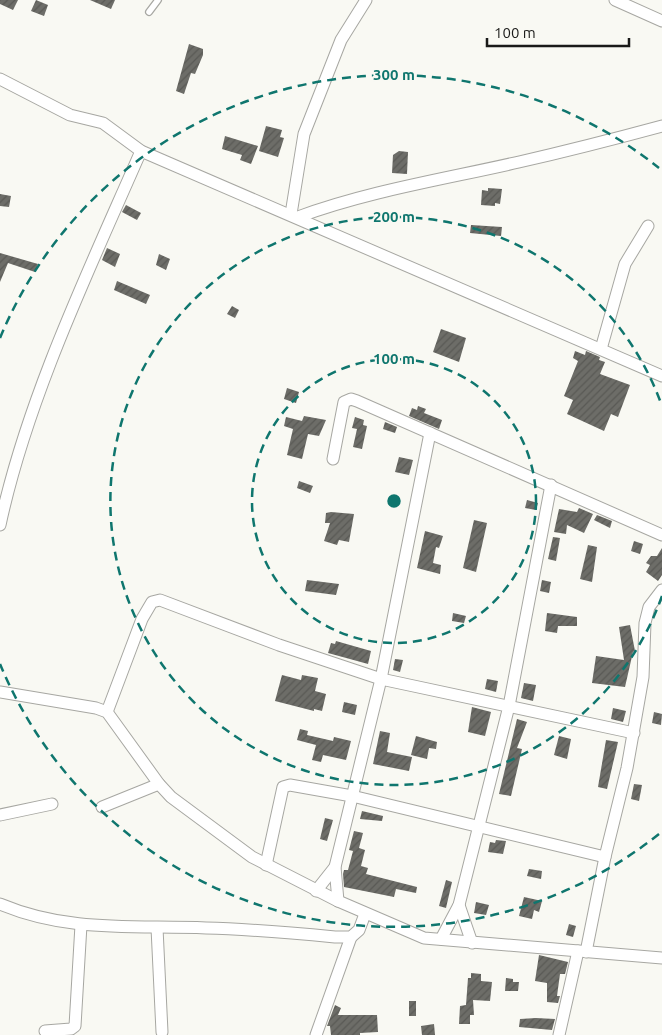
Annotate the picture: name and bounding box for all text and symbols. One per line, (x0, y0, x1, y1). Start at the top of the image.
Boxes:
scale bar (487, 15, 630, 47)
text: 100 m (494, 24, 536, 41)
text: 300 m (373, 66, 415, 83)
text: 200 m (373, 208, 415, 225)
text: 100 m (373, 350, 415, 367)
centre of rings (385, 492, 403, 510)

